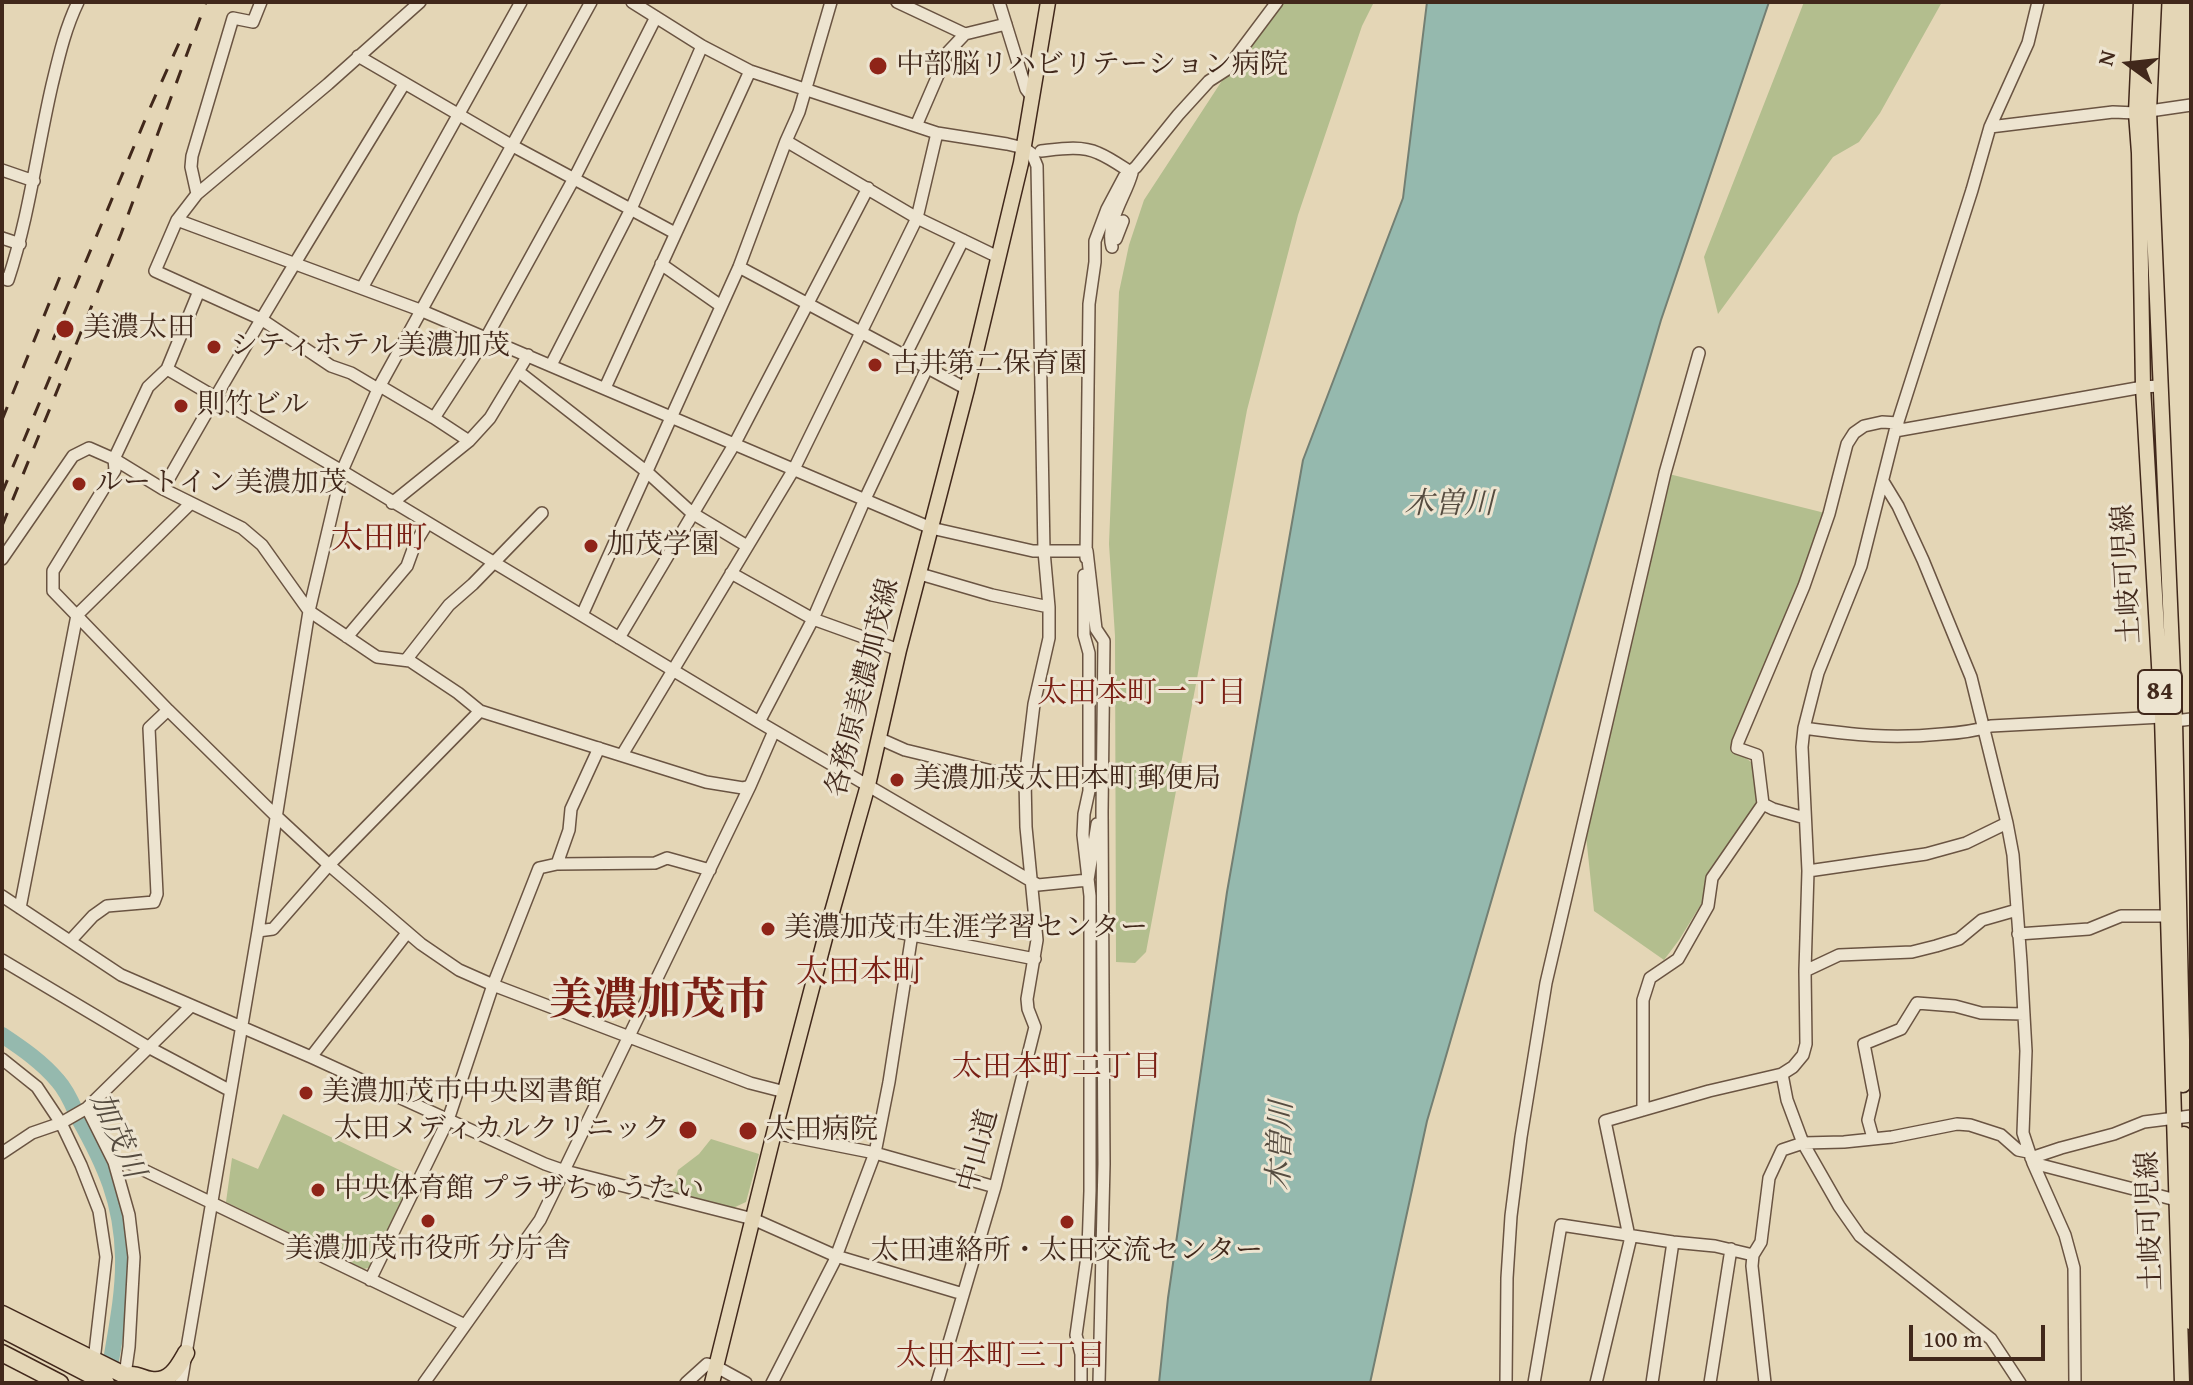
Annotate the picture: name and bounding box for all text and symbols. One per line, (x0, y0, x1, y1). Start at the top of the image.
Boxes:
north arrow (2089, 24, 2169, 104)
text: N (2088, 47, 2123, 69)
place label: 中部脳リハビリテーション病院 (896, 49, 1288, 83)
marker: 中部脳リハビリテーション病院 (867, 55, 889, 77)
place label: 美濃太田 (83, 312, 195, 346)
marker: 美濃太田 (54, 318, 76, 340)
place label: シティホテル美濃加茂 (230, 330, 510, 364)
marker: シティホテル美濃加茂 (205, 338, 223, 356)
place label: 古井第二保育園 (891, 348, 1087, 382)
marker: 古井第二保育園 (866, 356, 884, 374)
place label: 則竹ビル (197, 389, 309, 423)
marker: 則竹ビル (172, 397, 190, 415)
place label: ルートイン美濃加茂 (95, 467, 347, 501)
marker: ルートイン美濃加茂 (70, 475, 88, 493)
water label: 木曽川 (1404, 487, 1494, 523)
street label: 土岐可児線 (2108, 503, 2148, 645)
district label: 太田町 (331, 521, 427, 559)
place label: 加茂学園 (607, 529, 719, 563)
marker: 加茂学園 (582, 537, 600, 555)
street label: 各務原美濃加茂線 (821, 575, 907, 801)
road number: 84 (2138, 670, 2182, 714)
district label: 太田本町一丁目 (1037, 676, 1247, 712)
place label: 美濃加茂太田本町郵便局 (913, 763, 1221, 797)
marker: 美濃加茂太田本町郵便局 (888, 771, 906, 789)
place label: 美濃加茂市生涯学習センター (784, 912, 1148, 946)
marker: 美濃加茂市生涯学習センター (759, 920, 777, 938)
district label: 太田本町 (796, 955, 924, 993)
district label: 美濃加茂市 (549, 977, 769, 1029)
district label: 太田本町二丁目 (952, 1050, 1162, 1086)
place label: 美濃加茂市中央図書館 (322, 1076, 602, 1110)
marker: 美濃加茂市中央図書館 (297, 1084, 315, 1102)
water label: 加茂川 (81, 1088, 151, 1184)
water label: 木曽川 (1262, 1100, 1302, 1192)
street label: 中山道 (952, 1106, 1006, 1196)
place label: 太田メディカルクリニック (334, 1113, 670, 1147)
place label: 太田病院 (766, 1114, 878, 1148)
marker: 太田メディカルクリニック (677, 1119, 699, 1141)
marker: 太田病院 (737, 1120, 759, 1142)
street label: 土岐可児線 (2132, 1150, 2170, 1292)
place label: 中央体育館 プラザちゅうたい (334, 1173, 704, 1207)
marker: 中央体育館 プラザちゅうたい (309, 1181, 327, 1199)
marker: 美濃加茂市役所 分庁舎 (419, 1212, 437, 1230)
marker: 太田連絡所・太田交流センター (1058, 1213, 1076, 1231)
place label: 美濃加茂市役所 分庁舎 (285, 1233, 571, 1267)
place label: 太田連絡所・太田交流センター (871, 1235, 1263, 1269)
scale bar (1913, 1309, 2049, 1359)
text: 100 m (1923, 1321, 1983, 1356)
district label: 太田本町三丁目 (896, 1339, 1106, 1375)

